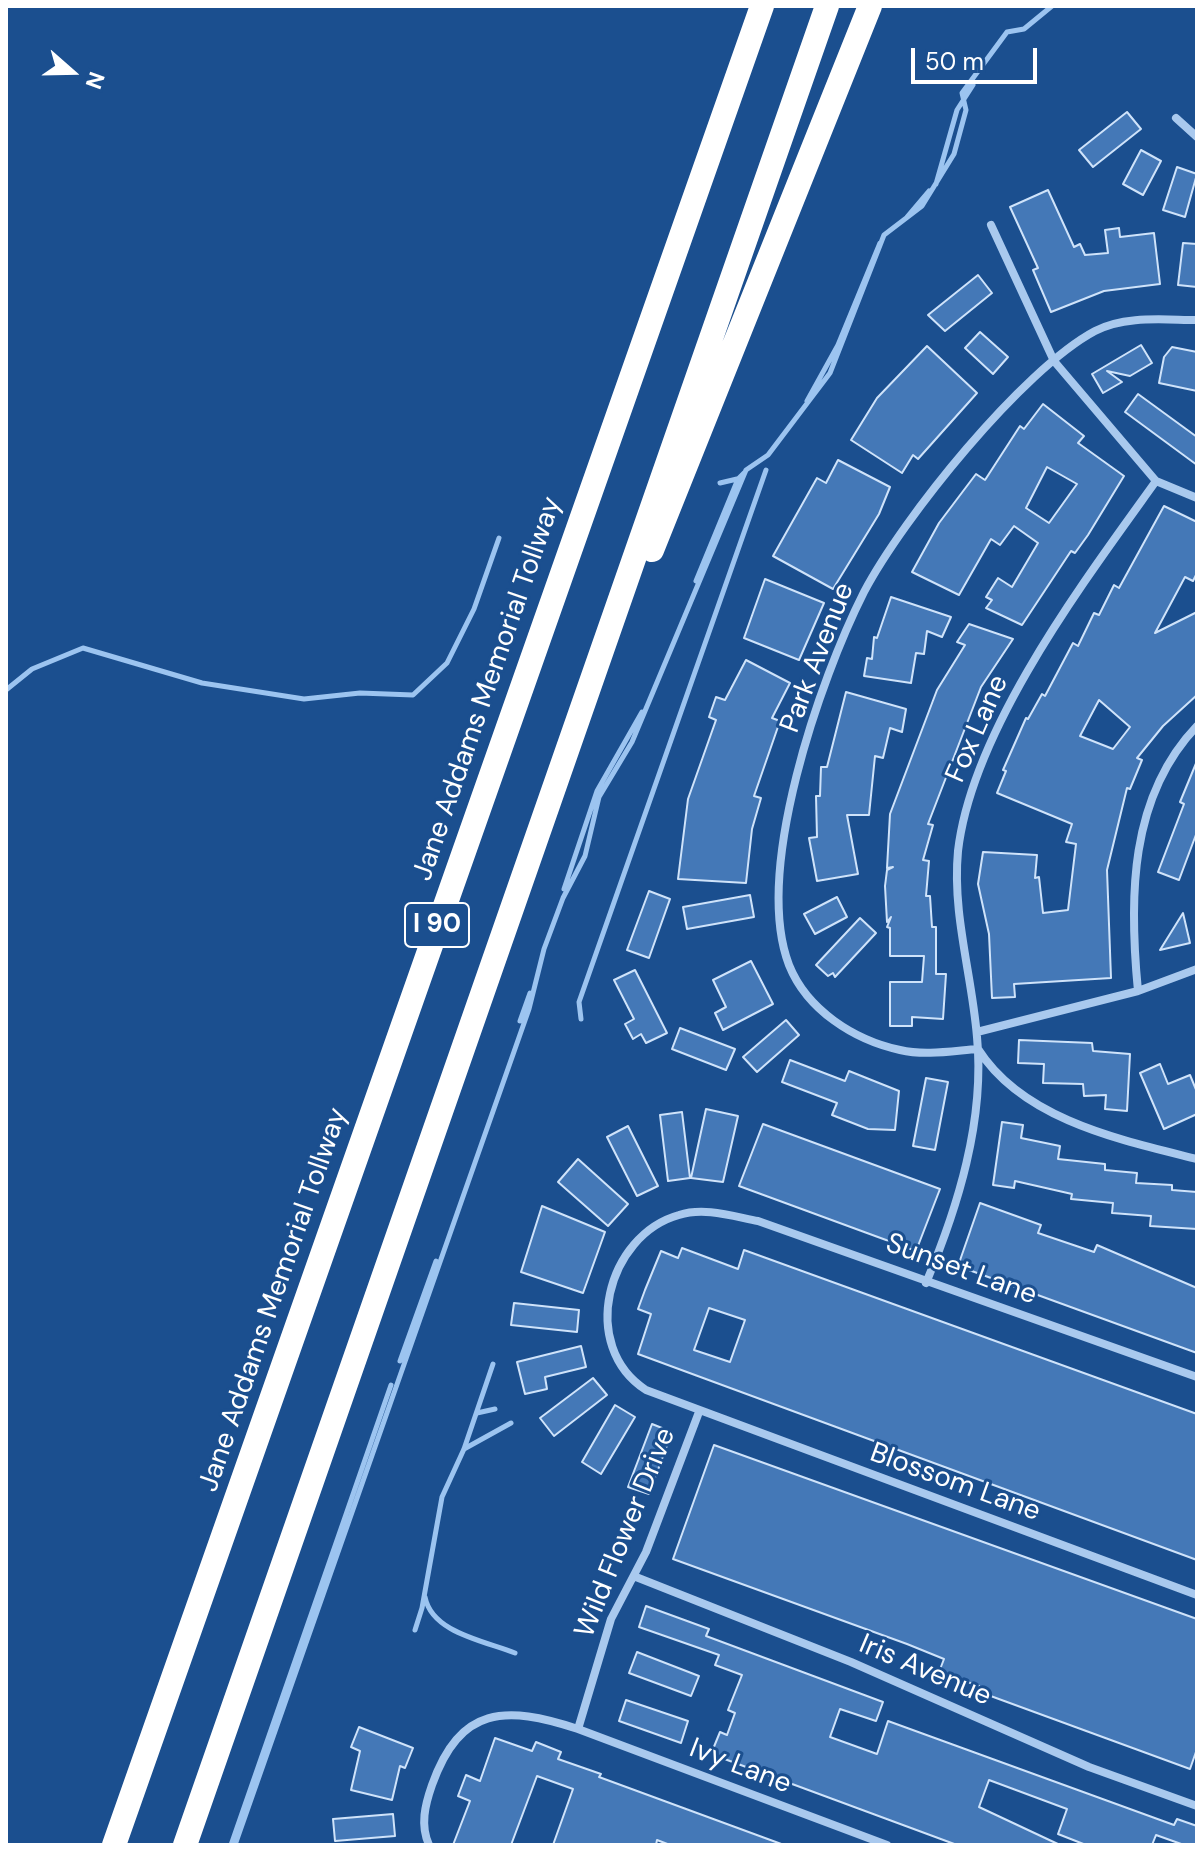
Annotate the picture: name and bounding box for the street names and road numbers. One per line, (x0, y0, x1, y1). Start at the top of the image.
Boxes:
street label: Jane Addams Memorial Tollway (406, 493, 570, 885)
street label: Park Avenue (774, 578, 862, 738)
street label: Fox Lane (940, 670, 1016, 788)
road number: I 90 (405, 903, 469, 947)
street label: Jane Addams Memorial Tollway (192, 1104, 356, 1496)
street label: Sunset Lane (881, 1227, 1041, 1313)
street label: Wild Flower Drive (569, 1423, 683, 1643)
street label: Blossom Lane (865, 1437, 1045, 1529)
street label: Iris Avenue (854, 1628, 996, 1714)
street label: Ivy Lane (684, 1732, 796, 1802)

